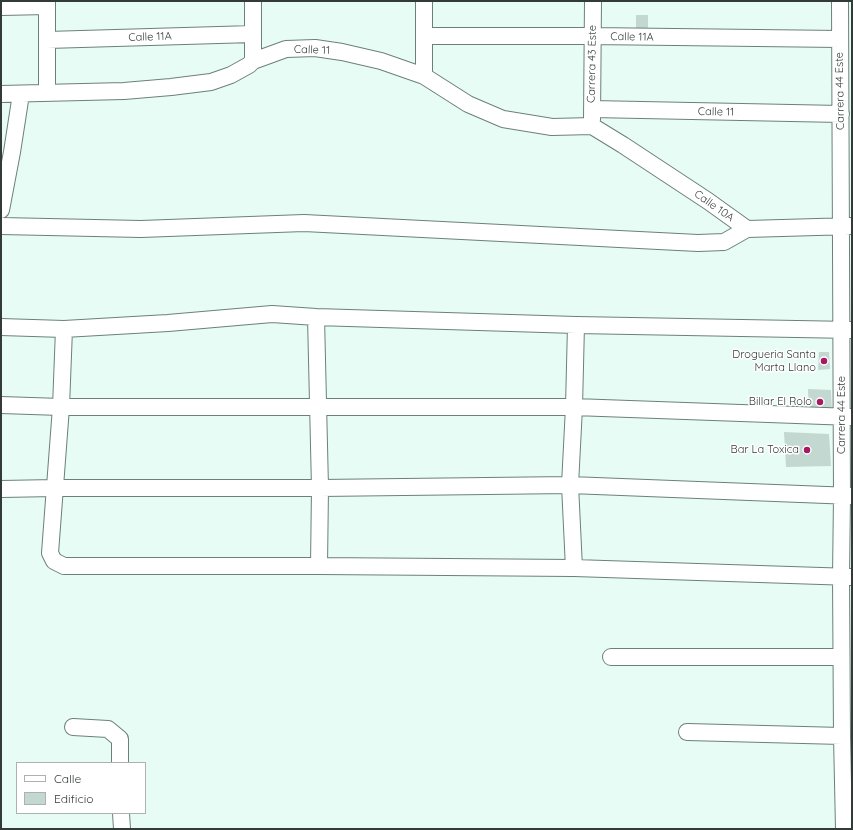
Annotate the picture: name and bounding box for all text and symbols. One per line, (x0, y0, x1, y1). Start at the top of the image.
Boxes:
street label: Carrera 43 Este (585, 25, 599, 103)
street label: Calle 11A (128, 30, 172, 44)
street label: Calle 11A (610, 30, 654, 44)
street label: Calle 11 (294, 43, 330, 57)
street label: Carrera 44 Este (833, 52, 847, 130)
street label: Calle 11 (698, 105, 734, 119)
street label: Calle 10A (691, 187, 737, 225)
place label: Drogueria Santa Marta Llano (732, 348, 816, 374)
marker: Drogueria Santa Marta Llano (819, 356, 829, 366)
street label: Carrera 44 Este (835, 376, 849, 454)
place label: Billar El Rolo (749, 395, 812, 409)
marker: Billar El Rolo (815, 397, 825, 407)
place label: Bar La Toxica (731, 443, 799, 457)
marker: Bar La Toxica (802, 445, 812, 455)
legend (16, 762, 146, 814)
text: Calle (54, 771, 81, 786)
text: Edificio (54, 791, 94, 806)

